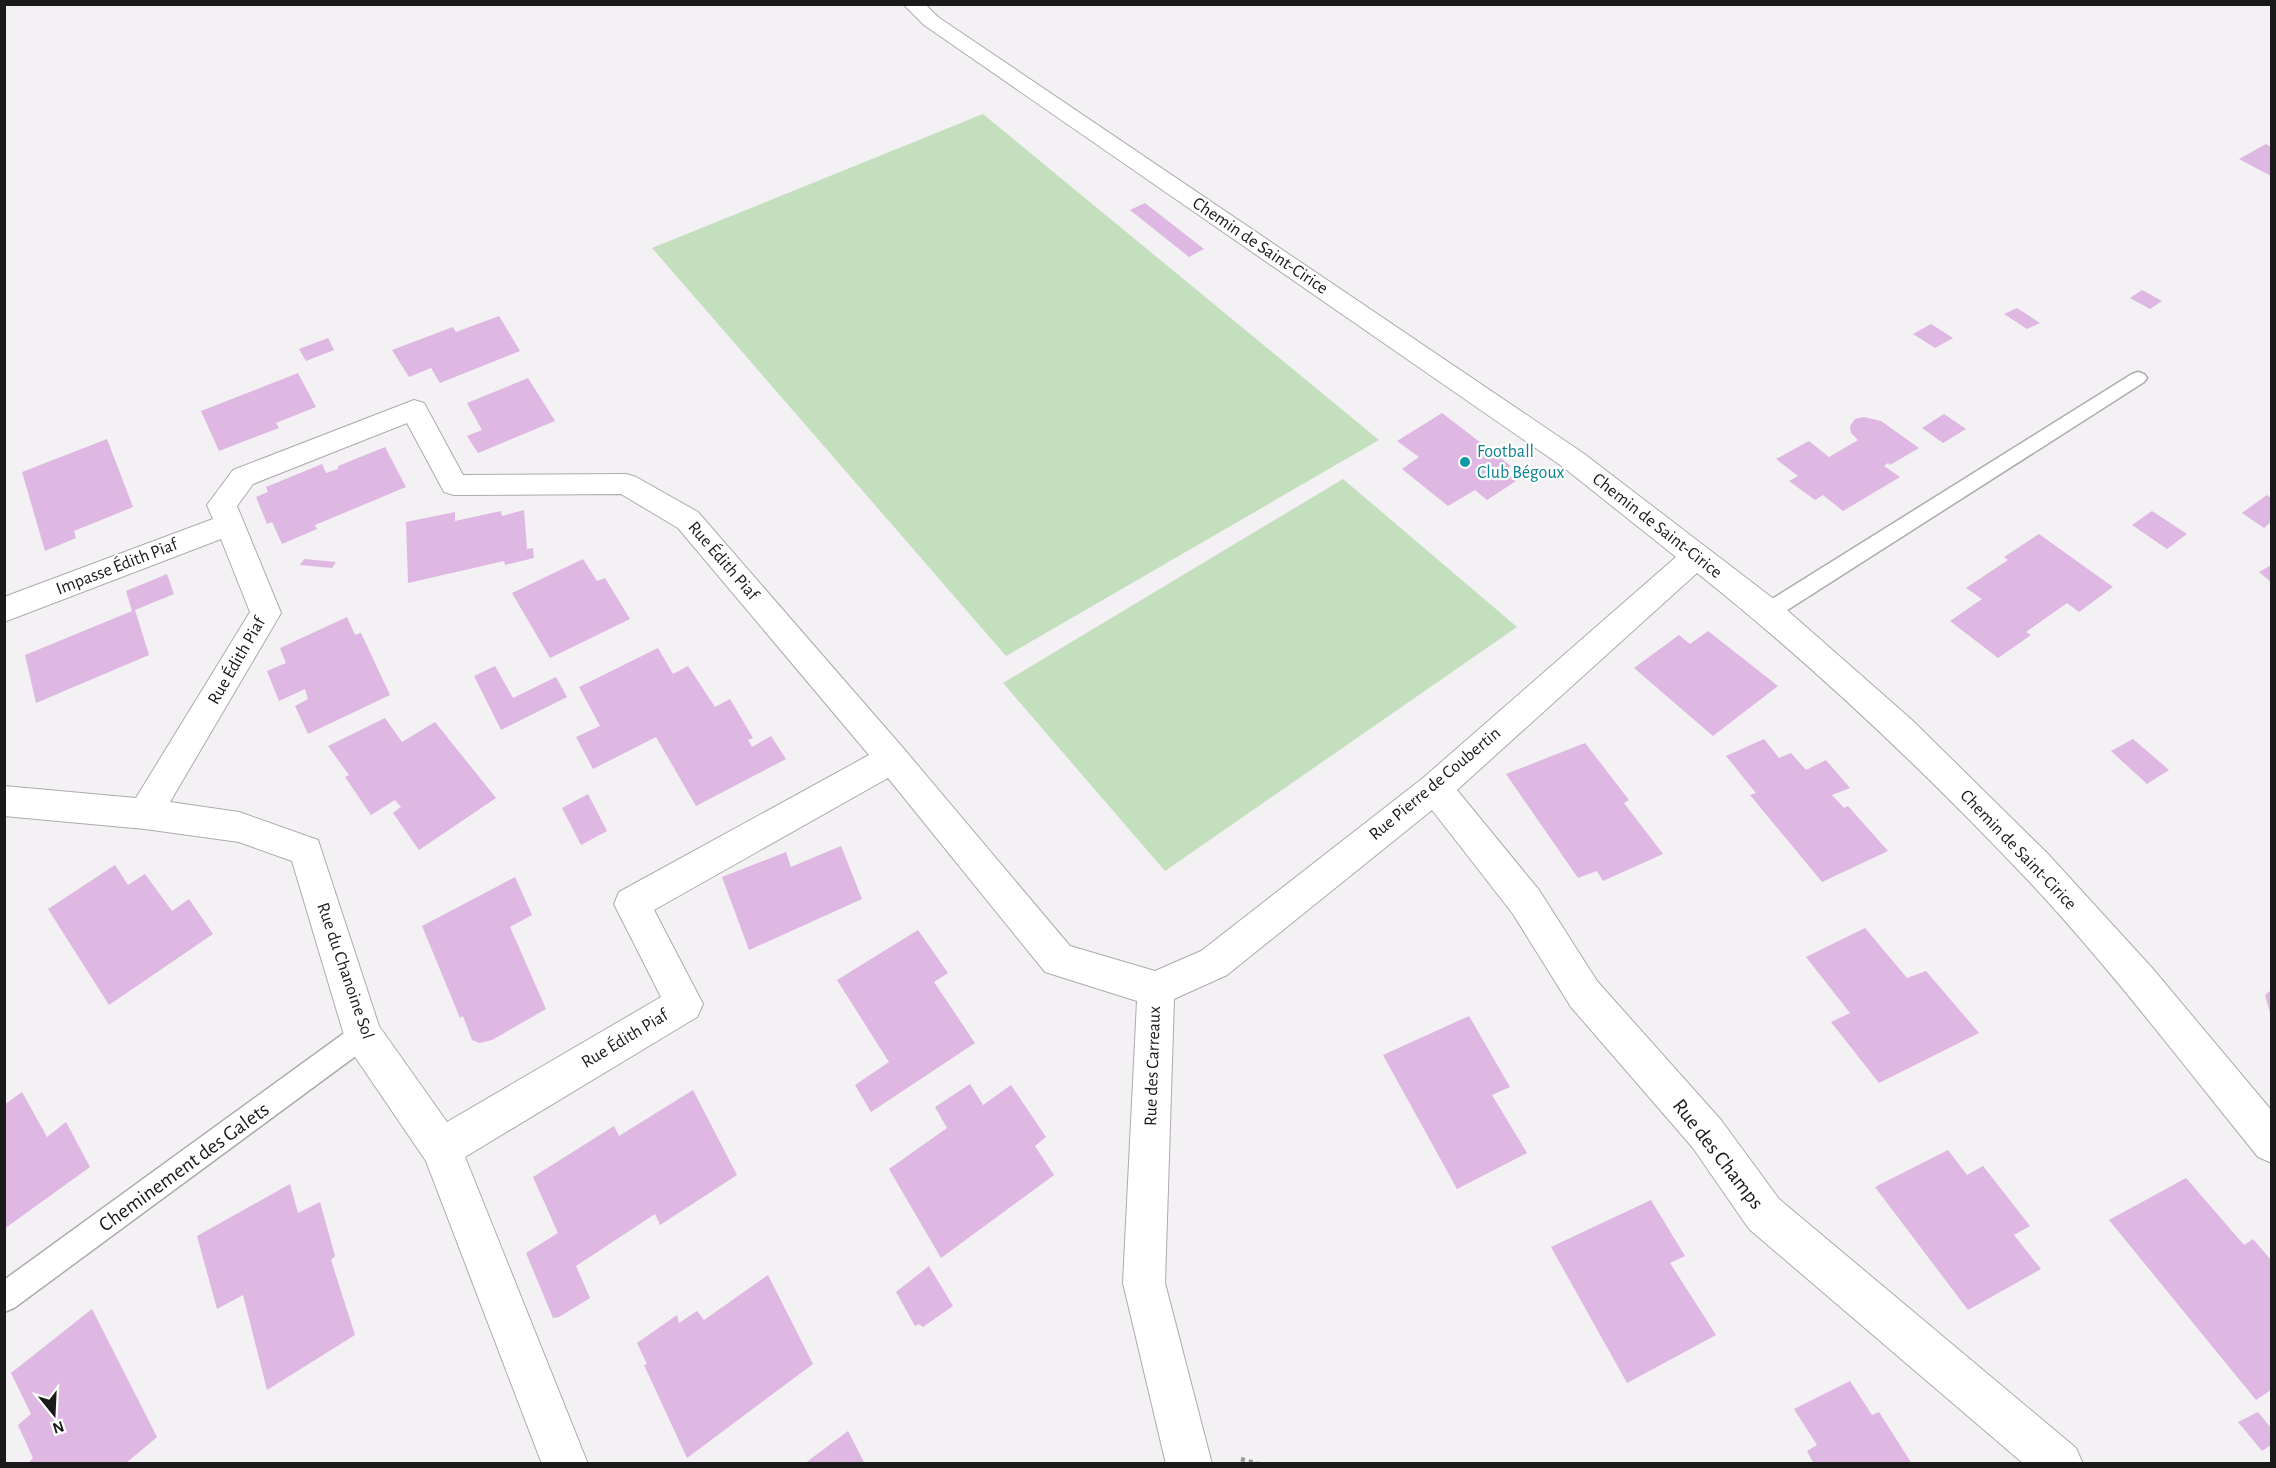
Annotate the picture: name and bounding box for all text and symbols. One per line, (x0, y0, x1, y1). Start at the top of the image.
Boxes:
street label: Chemin de Saint-Cirice (1189, 194, 1331, 298)
place label: Football Club Bégoux (1477, 443, 1565, 482)
marker: Football Club Bégoux (1458, 455, 1472, 469)
street label: Chemin de Saint-Cirice (1589, 470, 1725, 582)
street label: Rue Édith Piaf (684, 516, 765, 605)
street label: Impasse Édith Piaf (53, 532, 182, 598)
street label: Rue Édith Piaf (202, 612, 270, 708)
street label: Rue Pierre de Coubertin (1366, 724, 1504, 844)
street label: Chemin de Saint-Cirice (1956, 787, 2080, 913)
street label: Rue du Chanoine Sol (313, 901, 377, 1041)
street label: Rue Édith Piaf (577, 1003, 673, 1072)
street label: Rue des Carreaux (1142, 1006, 1164, 1126)
street label: Rue des Champs (1669, 1095, 1767, 1213)
street label: Cheminement des Galets (95, 1098, 273, 1236)
north arrow (24, 1384, 84, 1444)
text: N (51, 1418, 66, 1437)

